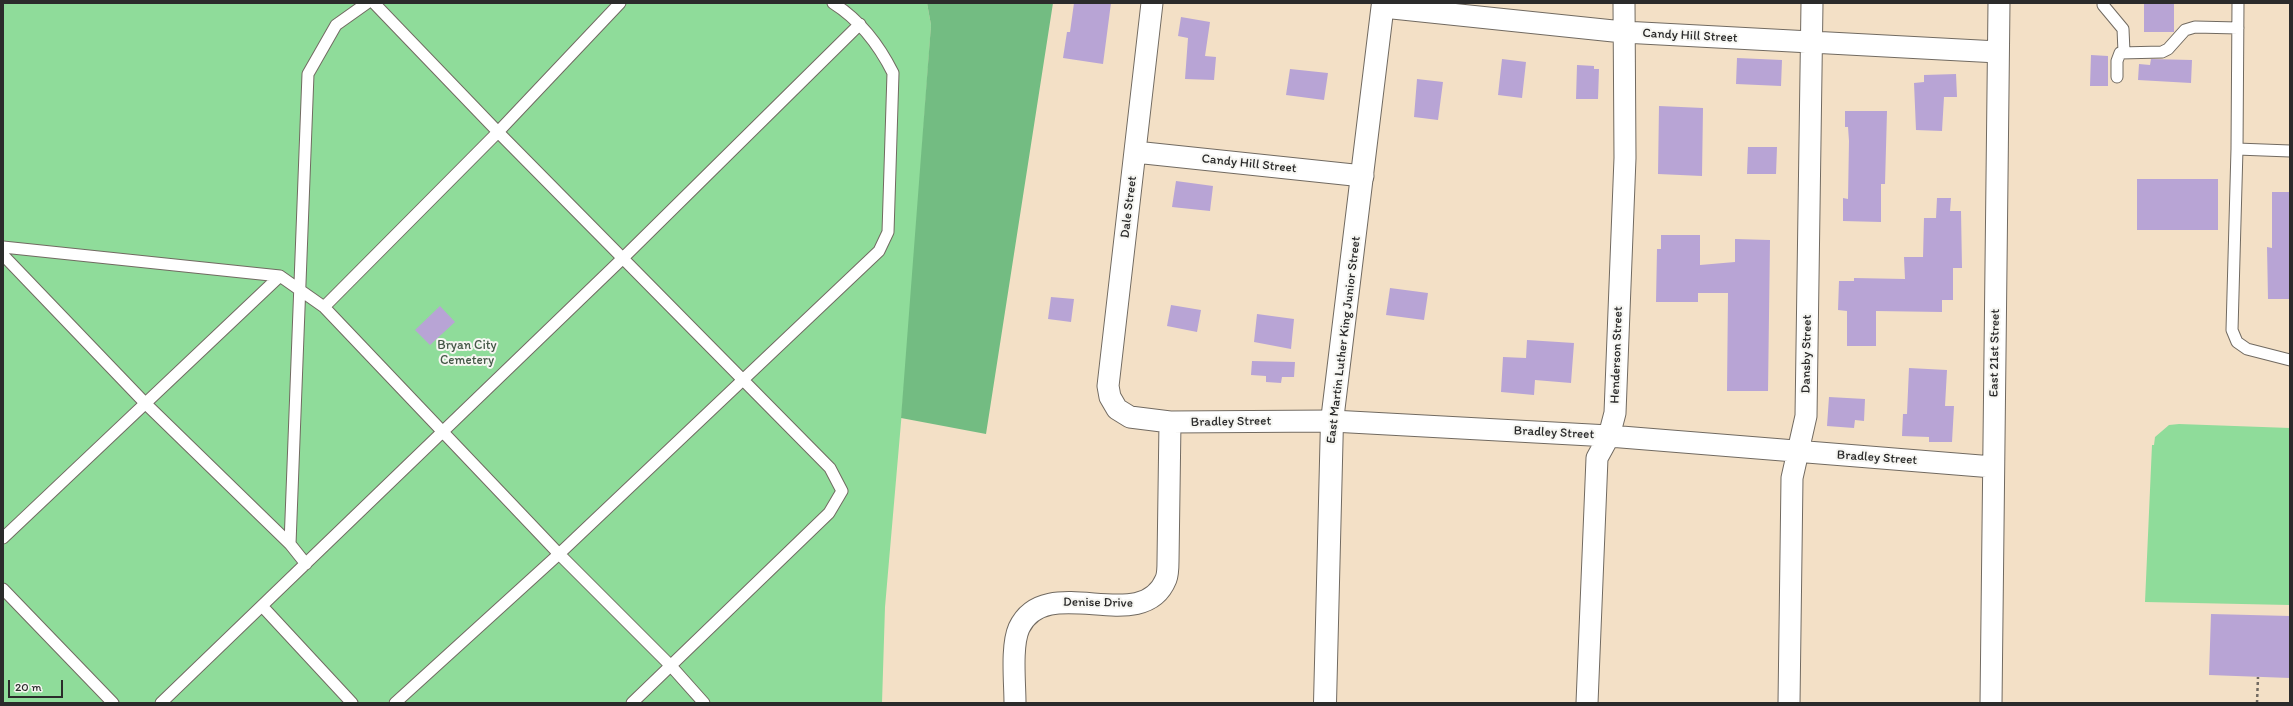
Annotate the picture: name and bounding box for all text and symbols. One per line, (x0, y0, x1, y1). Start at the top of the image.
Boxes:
street label: Candy Hill Street (1642, 26, 1738, 46)
street label: Candy Hill Street (1201, 151, 1297, 177)
street label: Dale Street (1117, 175, 1141, 239)
street label: East Martin Luther King Junior Street (1324, 235, 1364, 445)
street label: Henderson Street (1608, 306, 1626, 404)
street label: East 21st Street (1986, 309, 2004, 397)
street label: Dansby Street (1799, 315, 1815, 393)
park label: Bryan City Cemetery (437, 338, 497, 369)
street label: Bradley Street (1191, 413, 1271, 431)
street label: Bradley Street (1513, 423, 1595, 443)
street label: Bradley Street (1836, 447, 1918, 469)
street label: Denise Drive (1063, 595, 1133, 611)
scale bar (10, 672, 65, 698)
text: 20 m (15, 680, 42, 694)

